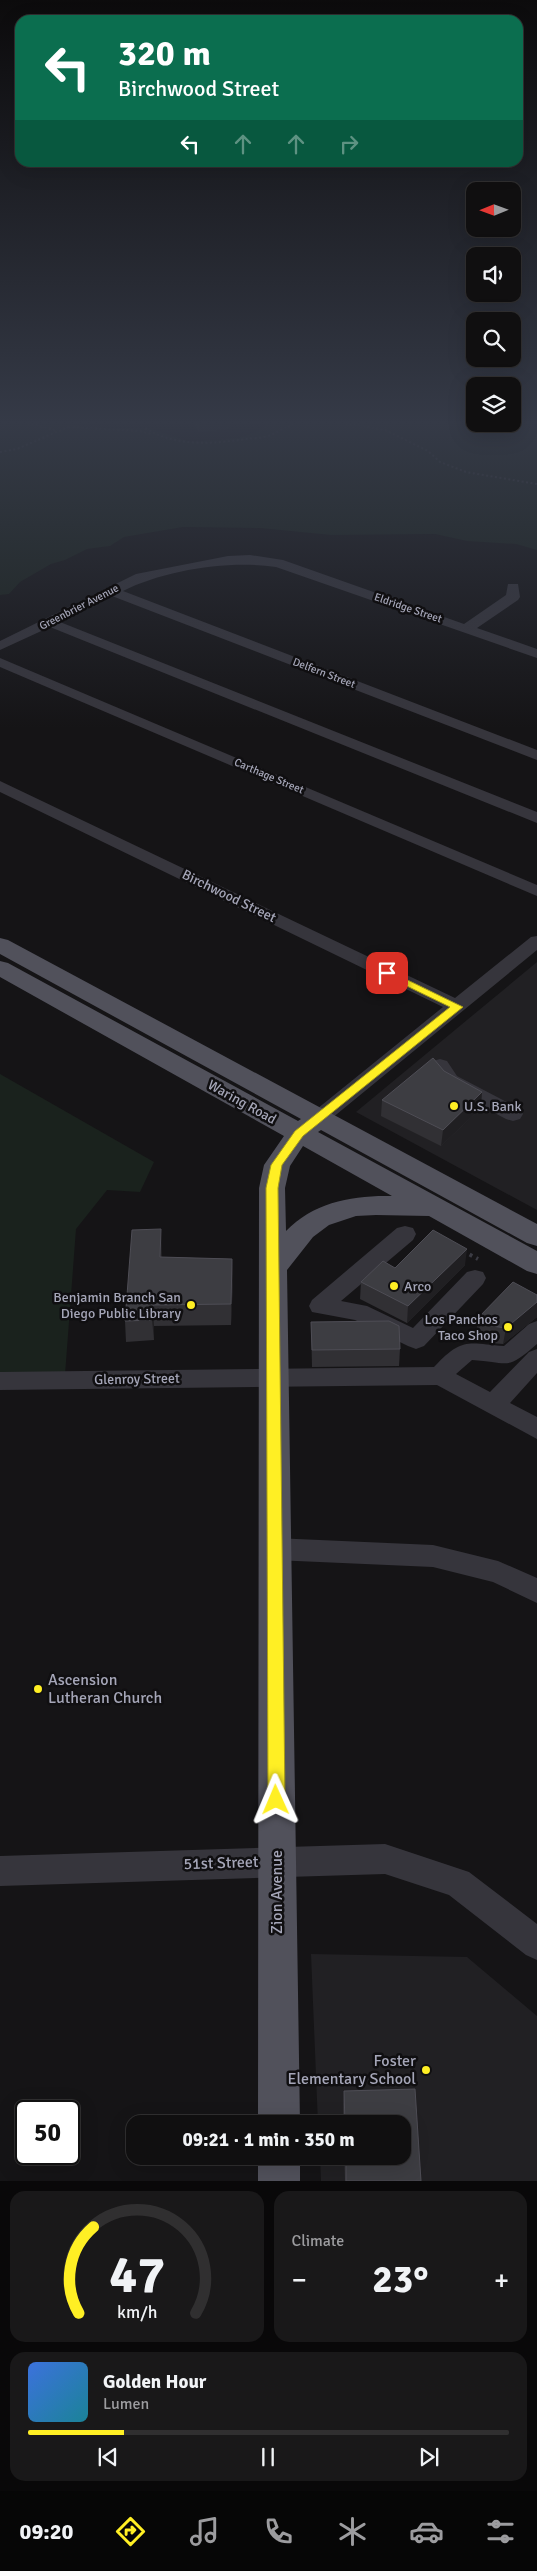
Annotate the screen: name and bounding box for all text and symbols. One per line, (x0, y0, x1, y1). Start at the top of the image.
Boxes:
text: 320 m (118, 32, 211, 75)
icon: left (35, 35, 100, 100)
text: Birchwood Street (118, 75, 279, 102)
icon: left (176, 130, 204, 158)
icon: ahead (229, 130, 257, 158)
icon: ahead (282, 130, 310, 158)
icon: right (335, 130, 363, 158)
north arrow (466, 182, 521, 238)
map controls (466, 182, 521, 432)
button: sound (466, 247, 521, 302)
button: search (466, 312, 521, 367)
button: layers (466, 377, 521, 432)
street label: Greenbrier Avenue (37, 581, 121, 633)
street label: Eldridge Street (372, 590, 444, 626)
street label: Delfern Street (291, 655, 357, 691)
street label: Carthage Street (232, 756, 306, 797)
street label: Birchwood Street (179, 866, 279, 926)
pin (366, 952, 408, 994)
icon: arrive (373, 959, 401, 987)
street label: Waring Road (205, 1076, 279, 1128)
place label: U.S. Bank (464, 1098, 521, 1115)
marker: U.S. Bank (448, 1100, 460, 1112)
place label: Arco (404, 1278, 431, 1295)
marker: Arco (388, 1280, 400, 1292)
place label: Benjamin Branch San Diego Public Library (53, 1289, 181, 1322)
marker: Benjamin Branch San Diego Public Library (185, 1299, 197, 1311)
place label: Los Panchos Taco Shop (425, 1311, 498, 1344)
marker: Los Panchos Taco Shop (502, 1321, 514, 1333)
street label: Glenroy Street (94, 1370, 180, 1388)
place label: Ascension Lutheran Church (48, 1670, 162, 1708)
marker: Ascension Lutheran Church (32, 1683, 44, 1695)
position arrow (249, 1773, 301, 1825)
street label: Zion Avenue (267, 1850, 287, 1934)
street label: 51st Street (183, 1852, 259, 1874)
place label: Foster Elementary School (287, 2051, 416, 2089)
marker: Foster Elementary School (420, 2064, 432, 2076)
speed limit sign: 50 (15, 2100, 80, 2165)
text: 09:21 · 1 min · 350 m (182, 2128, 355, 2152)
text: Climate (292, 2231, 344, 2251)
text: 47 (109, 2243, 165, 2307)
text: 23° (372, 2256, 428, 2303)
text: − (292, 2263, 307, 2297)
text: + (494, 2263, 509, 2297)
text: km/h (117, 2301, 157, 2323)
text: Golden Hour (103, 2370, 206, 2394)
text: Lumen (103, 2394, 149, 2414)
icon: previous (94, 2443, 122, 2471)
icon: pause (254, 2443, 282, 2471)
icon: next (415, 2443, 443, 2471)
icon: directions (113, 2514, 148, 2549)
icon: music (187, 2514, 222, 2549)
icon: phone (261, 2514, 296, 2549)
icon: climate (335, 2514, 370, 2549)
icon: car (409, 2514, 444, 2549)
icon: filters (483, 2514, 518, 2549)
text: 09:20 (20, 2518, 74, 2545)

